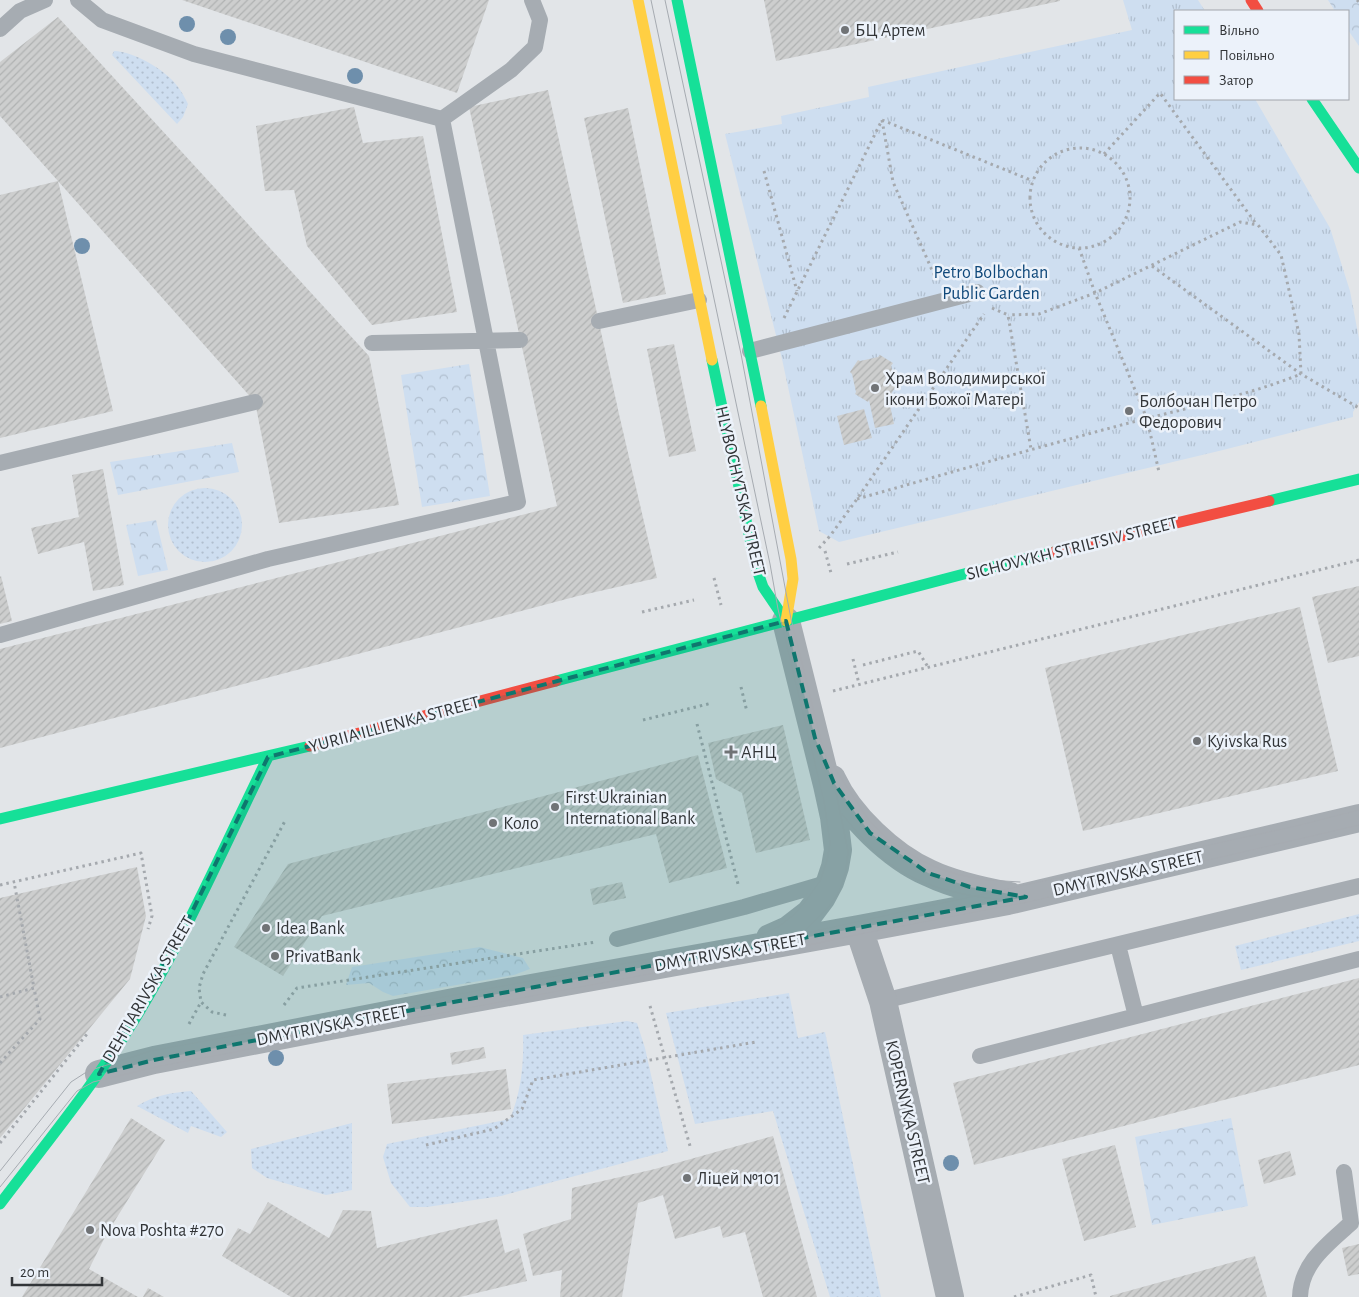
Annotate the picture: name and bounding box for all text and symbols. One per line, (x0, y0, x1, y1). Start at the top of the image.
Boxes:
legend (1174, 10, 1349, 100)
place label: БЦ Артем (855, 22, 926, 40)
text: Вільно (1219, 23, 1259, 38)
marker: БЦ Артем (839, 24, 851, 36)
text: Повільно (1219, 48, 1275, 63)
text: Затор (1219, 73, 1254, 88)
park label: Petro Bolbochan Public Garden (934, 264, 1048, 303)
place label: Храм Володимирської ікони Божої Матері (885, 370, 1045, 409)
marker: Храм Володимирської ікони Божої Матері (869, 382, 881, 394)
place label: Болбочан Петро Федорович (1139, 392, 1257, 432)
street label: HLYBOCHYTSKA STREET (712, 404, 768, 578)
marker: Болбочан Петро Федорович (1123, 405, 1135, 417)
street label: SICHOVYKH STRILTSIV STREET (965, 514, 1180, 584)
street label: YURIIA ILLIENKA STREET (307, 693, 482, 756)
place label: Kyivska Rus (1207, 733, 1287, 751)
marker: Kyivska Rus (1191, 735, 1203, 747)
place label: АНЦ (741, 744, 777, 762)
marker: АНЦ (725, 746, 737, 758)
place label: First Ukrainian International Bank (565, 789, 696, 828)
marker: First Ukrainian International Bank (549, 801, 561, 813)
place label: Коло (503, 815, 539, 833)
marker: Коло (487, 817, 499, 829)
street label: DMYTRIVSKA STREET (1051, 848, 1205, 900)
street label: DEHTIARIVSKA STREET (100, 913, 198, 1066)
place label: Idea Bank (276, 920, 345, 938)
marker: Idea Bank (260, 922, 272, 934)
street label: DMYTRIVSKA STREET (653, 931, 807, 975)
place label: PrivatBank (285, 948, 361, 966)
marker: PrivatBank (269, 950, 281, 962)
street label: DMYTRIVSKA STREET (255, 1002, 409, 1049)
street label: KOPERNYKA STREET (882, 1039, 932, 1186)
place label: Ліцей №101 (697, 1170, 780, 1188)
marker: Ліцей №101 (681, 1172, 693, 1184)
place label: Nova Poshta #270 (100, 1222, 224, 1240)
marker: Nova Poshta #270 (84, 1224, 96, 1236)
scale bar (12, 1254, 102, 1286)
text: 20 m (20, 1265, 49, 1280)

